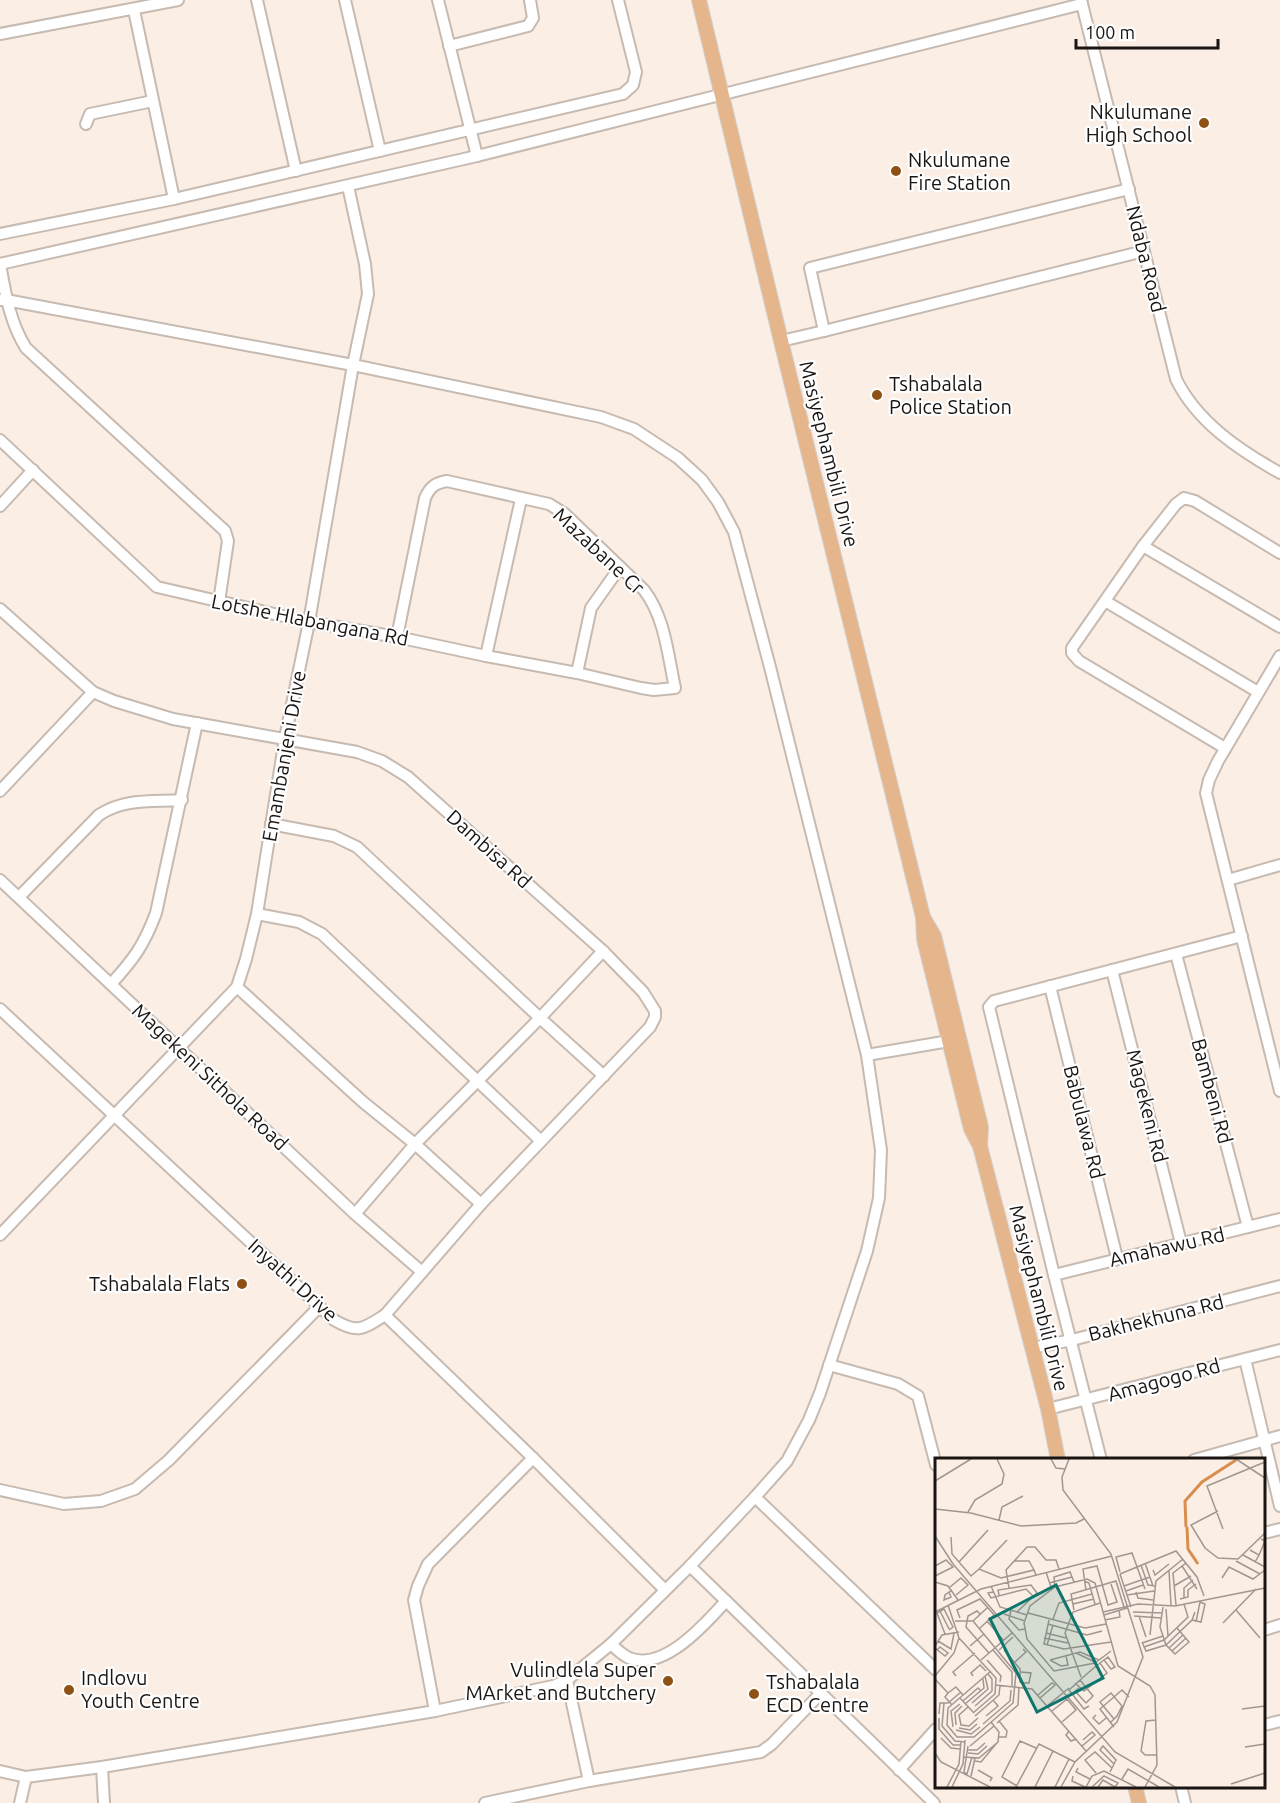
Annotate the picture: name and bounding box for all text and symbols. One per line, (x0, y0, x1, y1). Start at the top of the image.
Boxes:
scale bar (1076, 12, 1218, 50)
text: 100 m (1085, 22, 1135, 42)
place label: Nkulumane High School (1086, 100, 1192, 146)
marker: Nkulumane High School (1197, 116, 1211, 130)
place label: Nkulumane Fire Station (908, 148, 1011, 194)
marker: Nkulumane Fire Station (889, 164, 903, 178)
street label: Ndaba Road (1122, 203, 1171, 315)
street label: Masiyephambili Drive (795, 358, 864, 549)
place label: Tshabalala Police Station (889, 372, 1012, 418)
marker: Tshabalala Police Station (870, 388, 884, 402)
street label: Mazabane Cr (549, 503, 650, 599)
street label: Lotshe Hlabangana Rd (209, 589, 411, 650)
street label: Emambanjeni Drive (257, 668, 310, 843)
street label: Dambisa Rd (442, 805, 536, 893)
street label: Magekeni Sithola Road (128, 999, 293, 1155)
street label: Bambeni Rd (1187, 1036, 1238, 1146)
street label: Magekeni Rd (1122, 1047, 1173, 1165)
street label: Babulawa Rd (1059, 1063, 1110, 1181)
street label: Masiyephambili Drive (1005, 1202, 1074, 1393)
street label: Amahawu Rd (1107, 1222, 1227, 1271)
street label: Inyathi Drive (244, 1234, 343, 1326)
place label: Tshabalala Flats (89, 1272, 230, 1295)
marker: Tshabalala Flats (235, 1277, 249, 1291)
street label: Bakhekhuna Rd (1086, 1290, 1226, 1345)
street label: Amagogo Rd (1105, 1353, 1223, 1406)
inset map (935, 1458, 1265, 1788)
place label: Vulindlela Super MArket and Butchery (465, 1658, 656, 1704)
place label: Indlovu Youth Centre (81, 1666, 200, 1712)
place label: Tshabalala ECD Centre (766, 1670, 869, 1716)
marker: Vulindlela Super MArket and Butchery (661, 1674, 675, 1688)
marker: Indlovu Youth Centre (62, 1683, 76, 1697)
marker: Tshabalala ECD Centre (747, 1687, 761, 1701)

